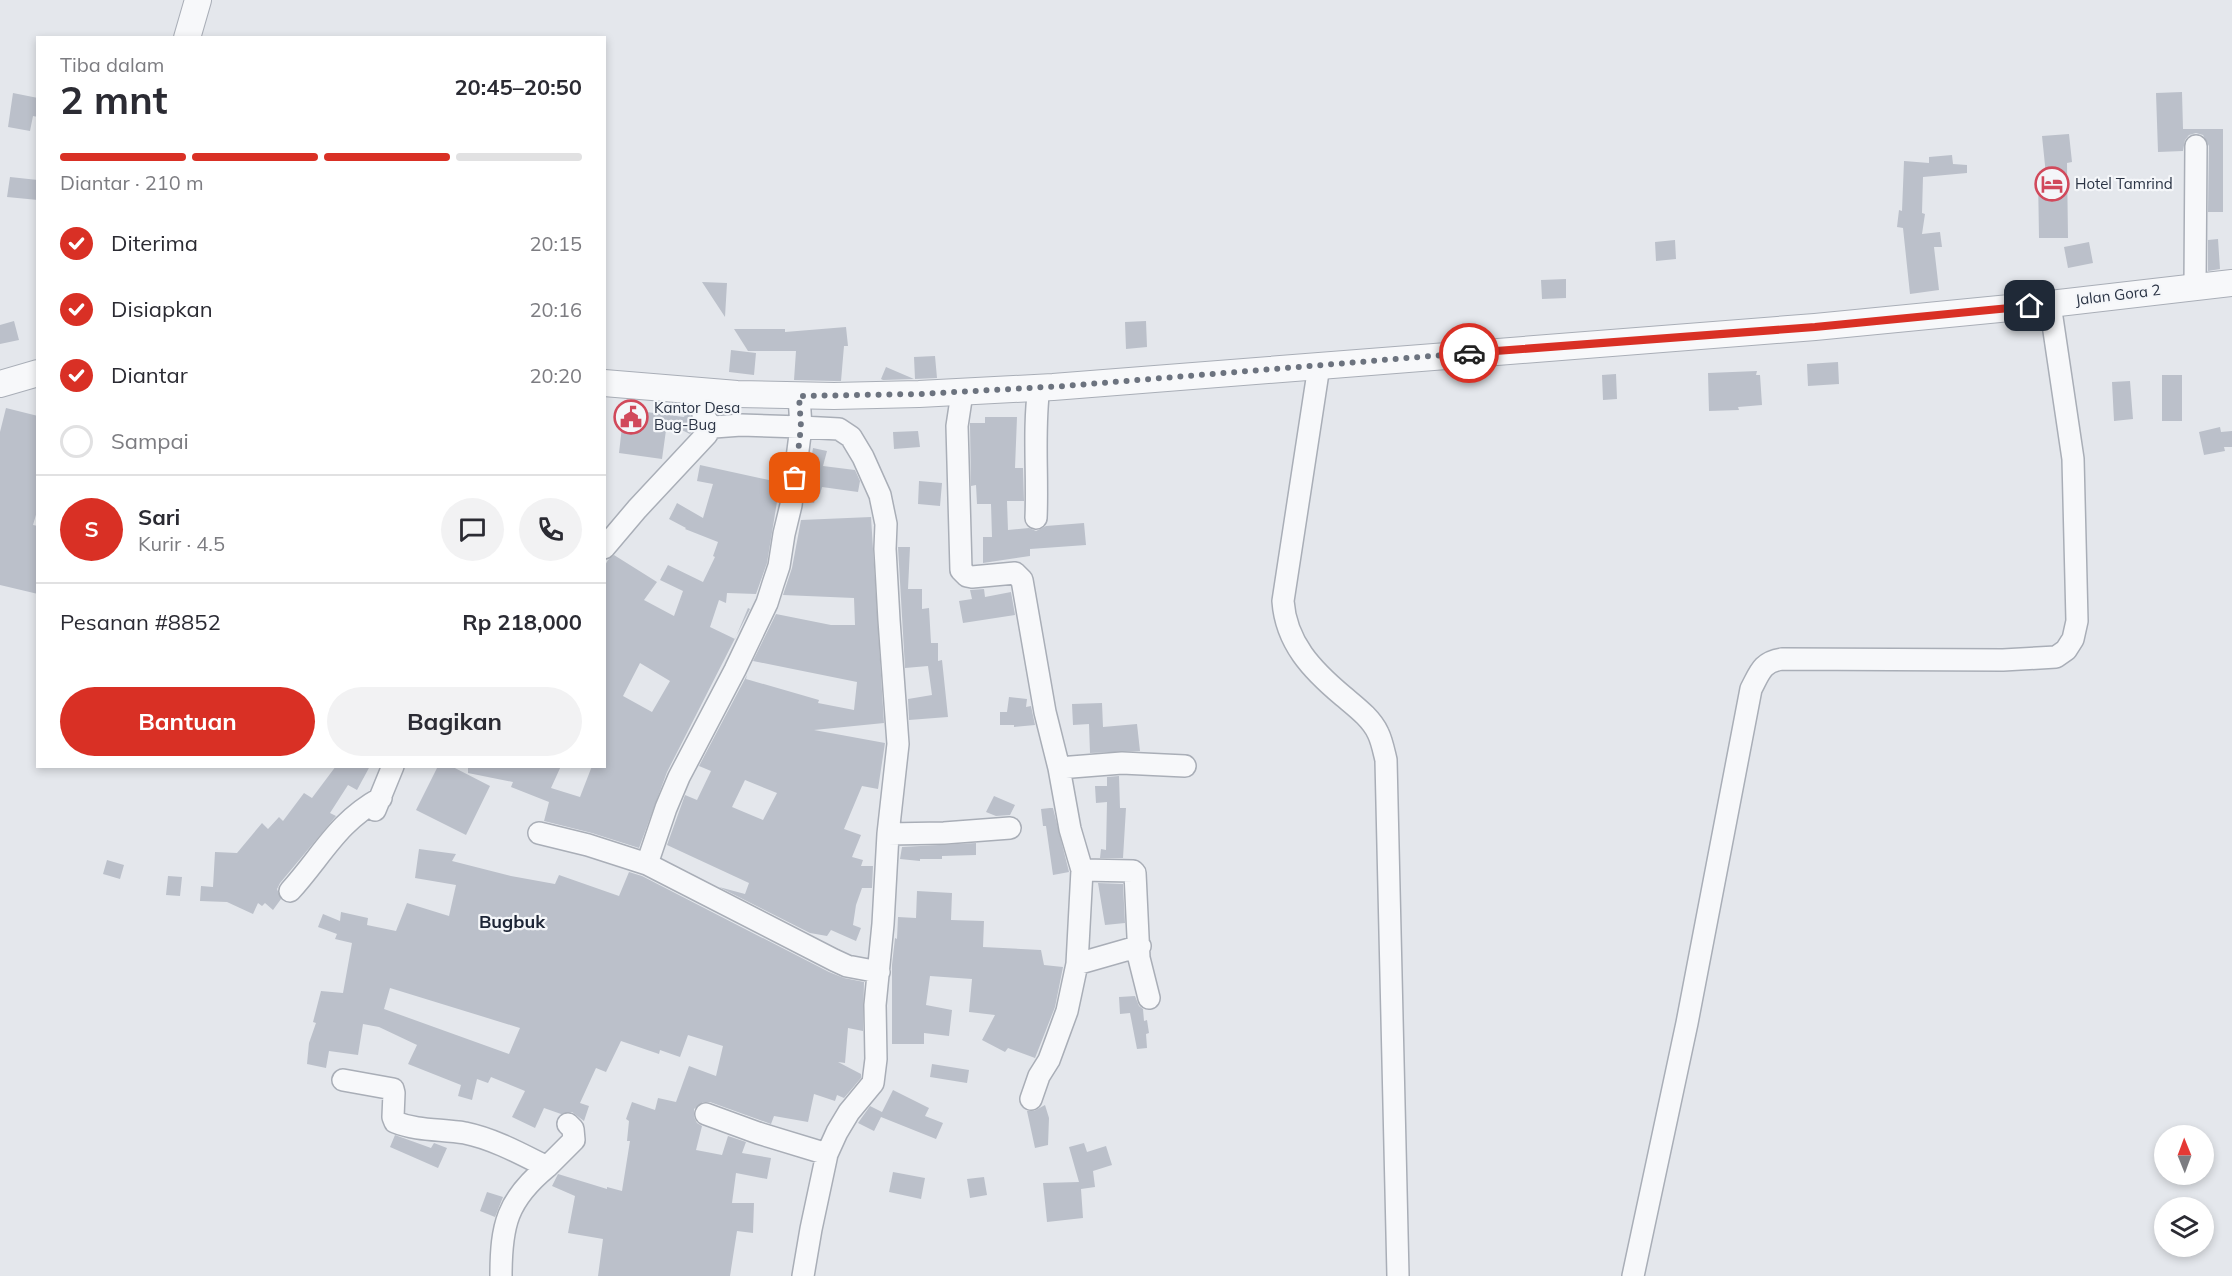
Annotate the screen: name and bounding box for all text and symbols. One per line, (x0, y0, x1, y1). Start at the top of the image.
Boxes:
text: Tiba dalam (60, 52, 164, 77)
text: 20:45–20:50 (454, 73, 582, 101)
text: 2 mnt (60, 75, 167, 124)
hotel icon: Hotel Tamrind (2034, 166, 2070, 202)
text: Diantar · 210 m (60, 170, 204, 195)
place label: Hotel Tamrind (2075, 174, 2173, 193)
icon: check (60, 227, 93, 260)
text: Diterima (111, 229, 198, 257)
text: 20:15 (529, 231, 582, 256)
pin (2004, 280, 2055, 331)
street label: Jalan Gora 2 (2074, 280, 2162, 309)
icon: home (2013, 289, 2046, 322)
icon: check (60, 293, 93, 326)
text: Disiapkan (111, 295, 213, 323)
text: 20:16 (529, 297, 582, 322)
courier (1439, 323, 1499, 383)
icon: car (1453, 337, 1486, 370)
icon: check (60, 359, 93, 392)
text: Diantar (111, 361, 188, 389)
text: 20:20 (529, 363, 582, 388)
place label: Kantor Desa Bug-Bug (654, 398, 740, 434)
public building icon: Kantor Desa Bug-Bug (613, 399, 649, 435)
text: Sampai (111, 427, 189, 455)
pin (769, 452, 820, 503)
icon: bag (778, 461, 811, 494)
button: chat (441, 498, 504, 561)
button: phone (519, 498, 582, 561)
text: Sari (138, 503, 180, 531)
text: S (84, 515, 99, 543)
text: Kurir · 4.5 (138, 531, 225, 556)
text: Pesanan #8852 (60, 608, 221, 636)
text: Rp 218,000 (462, 608, 582, 636)
button: Bantuan (60, 687, 315, 756)
button: Bagikan (327, 687, 582, 756)
district label: Bugbuk (479, 910, 546, 933)
north arrow (2154, 1125, 2214, 1185)
map controls (2154, 1125, 2214, 1257)
button: layers (2154, 1197, 2214, 1257)

